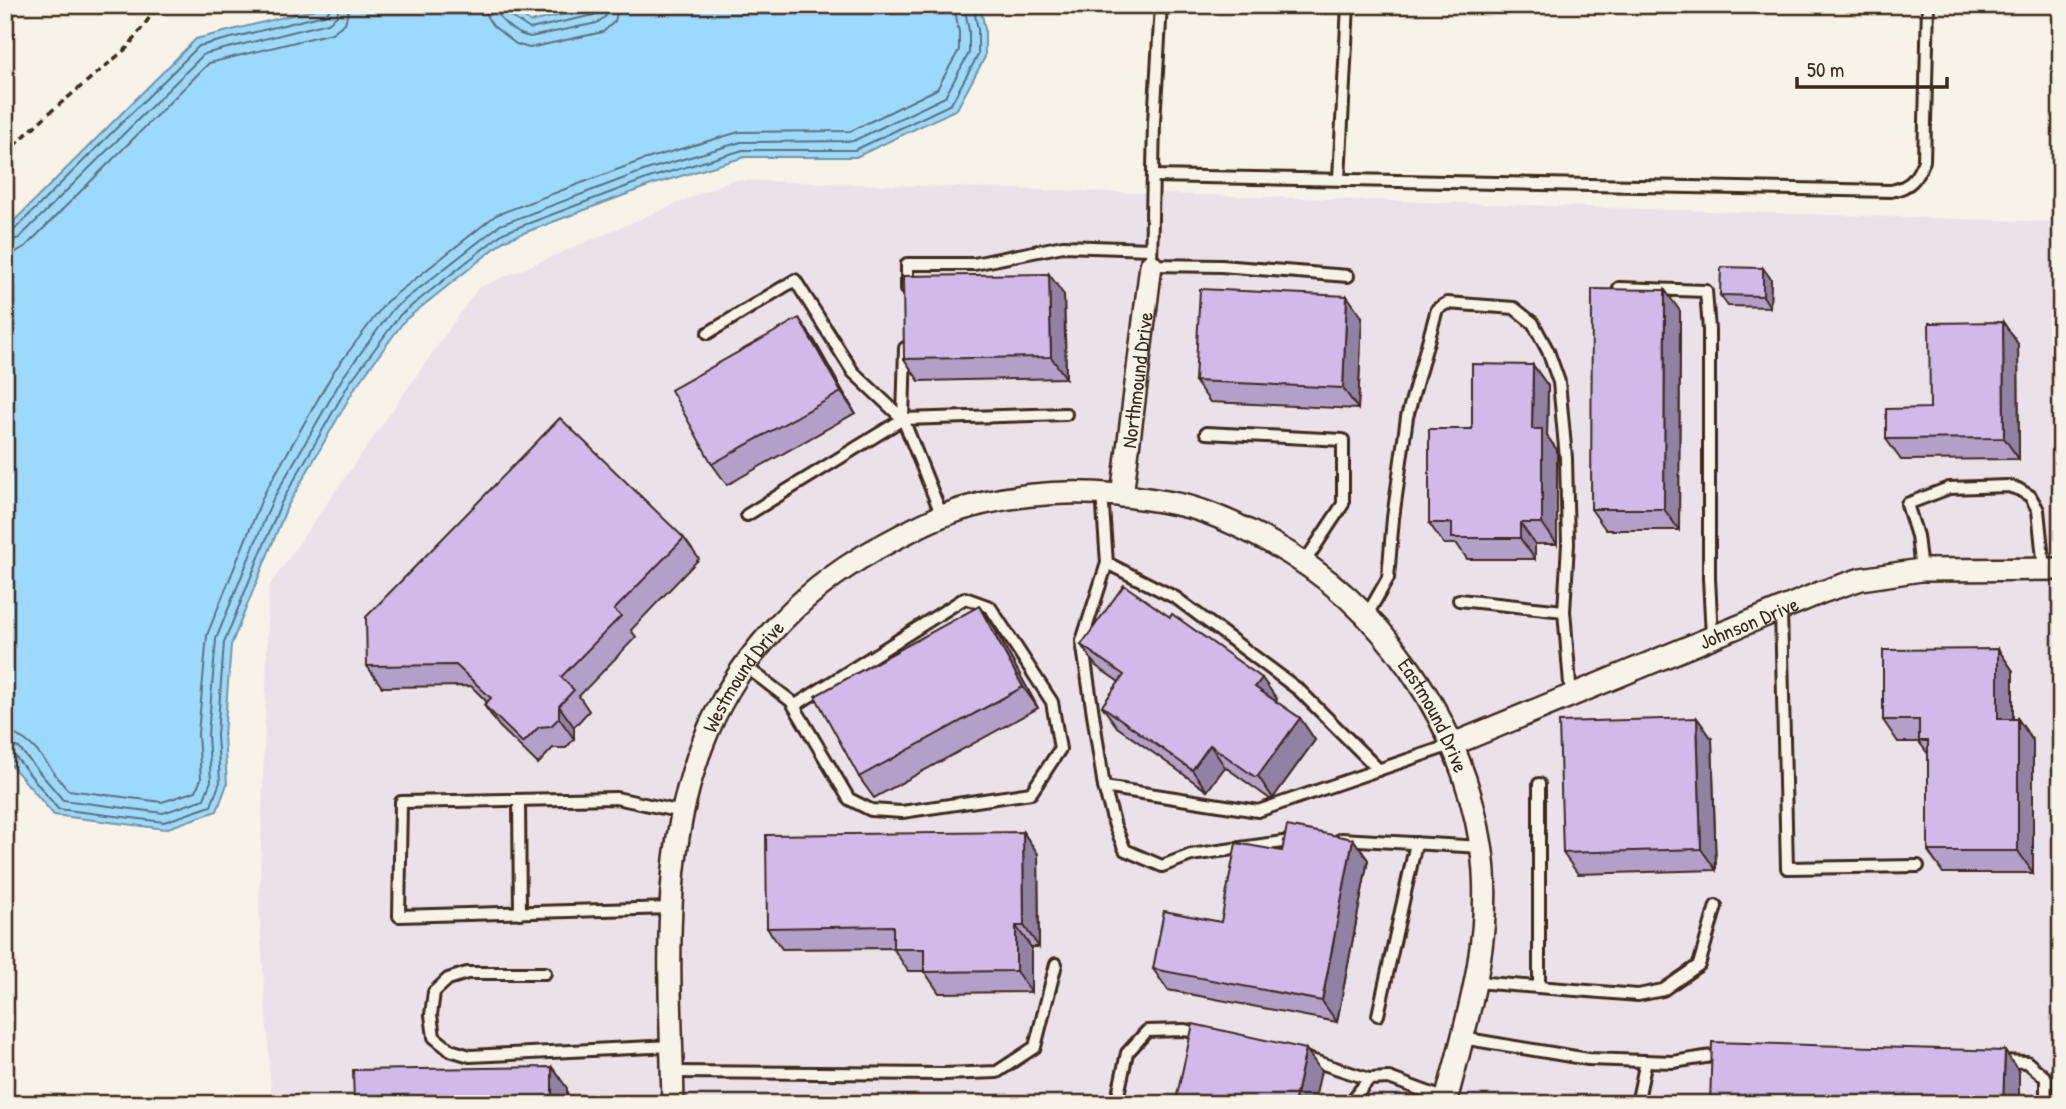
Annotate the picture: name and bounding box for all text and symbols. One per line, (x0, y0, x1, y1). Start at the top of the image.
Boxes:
scale bar (1797, 46, 1947, 90)
text: 50 m (1807, 55, 1844, 84)
street label: Northmound Drive (1114, 310, 1159, 450)
street label: Johnson Drive (1695, 589, 1803, 656)
street label: Westmound Drive (695, 613, 790, 737)
street label: Eastmound Drive (1392, 652, 1476, 776)

